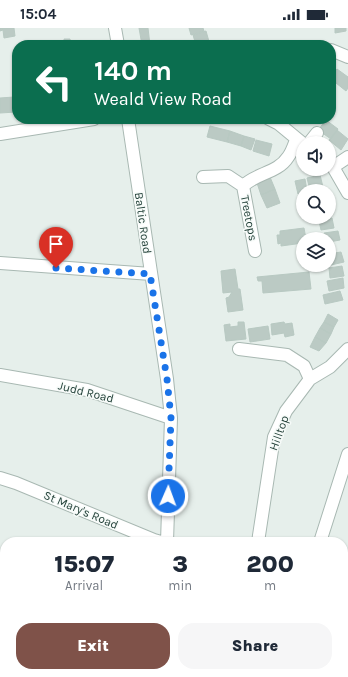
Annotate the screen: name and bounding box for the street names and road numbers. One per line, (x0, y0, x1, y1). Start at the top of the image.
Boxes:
street label: Baltic Road (132, 191, 154, 255)
street label: Treetops (238, 194, 260, 242)
street label: Judd Road (57, 378, 115, 406)
street label: Hilltop (266, 414, 292, 452)
street label: St Mary's Road (42, 488, 120, 532)

